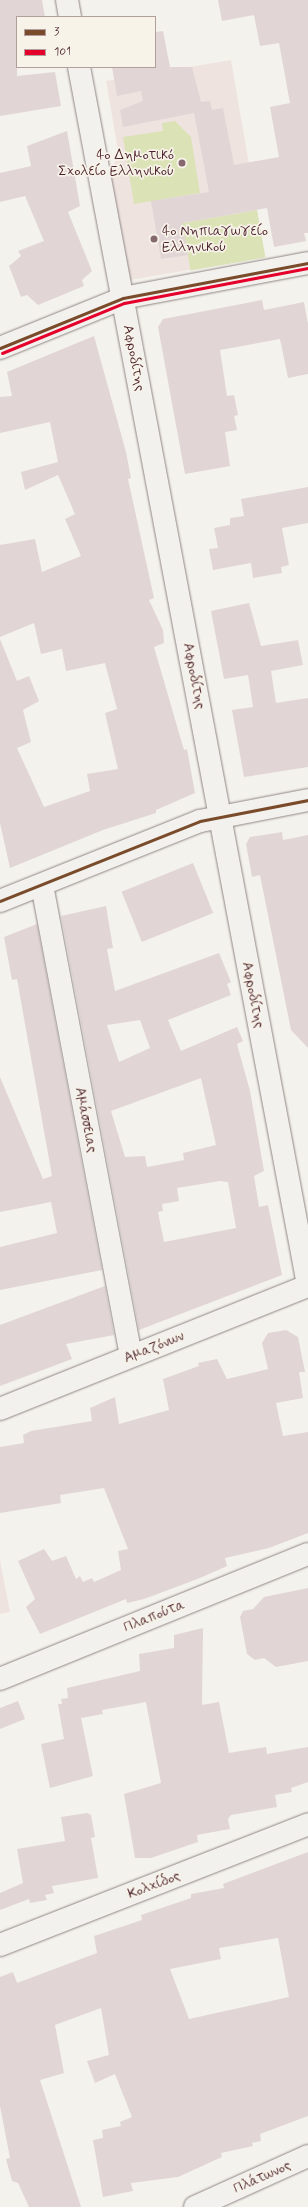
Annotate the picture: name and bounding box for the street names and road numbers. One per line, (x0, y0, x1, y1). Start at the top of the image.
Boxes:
street label: Αφροδίτης (119, 323, 149, 393)
street label: Αφροδίτης (179, 641, 209, 711)
street label: Αφροδίτης (238, 960, 268, 1030)
street label: Αμάσσειας (71, 1086, 101, 1154)
street label: Αμαζόνων (121, 1327, 187, 1367)
street label: Πλαπούτα (121, 1596, 187, 1636)
street label: Κολχίδος (125, 1867, 183, 1903)
street label: Πλάτωνος (231, 2157, 293, 2197)

